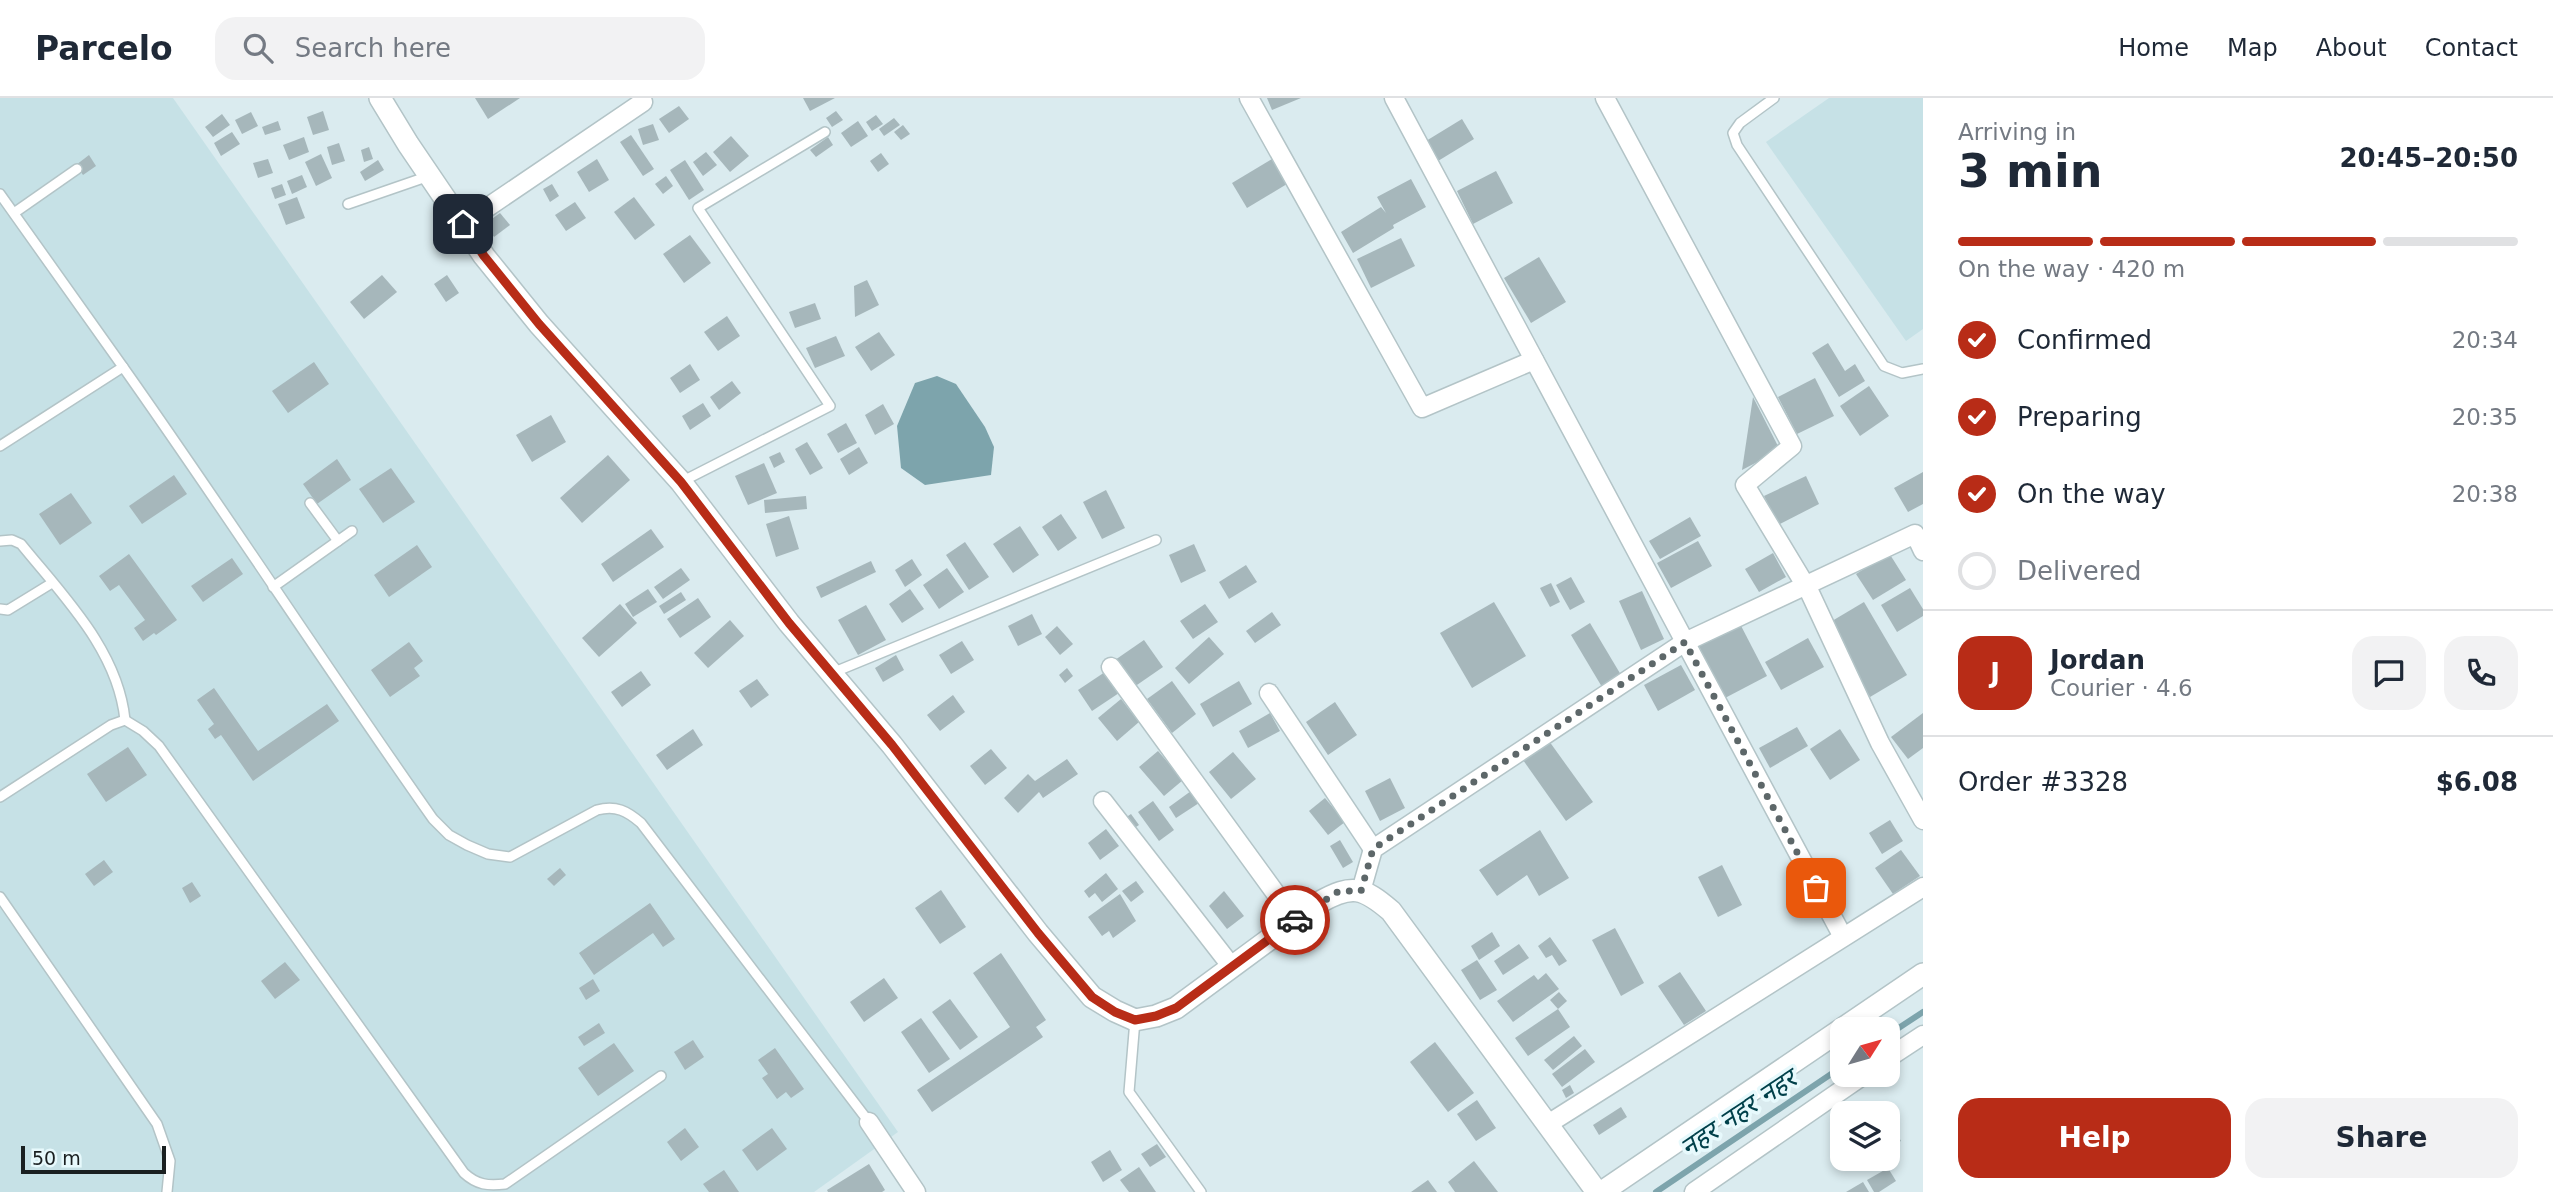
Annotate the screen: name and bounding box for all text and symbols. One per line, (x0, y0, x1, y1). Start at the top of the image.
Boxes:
search box (215, 17, 705, 80)
text: Parcelo (35, 29, 173, 68)
icon: search (239, 29, 277, 67)
text: Search here (295, 33, 451, 63)
text: Home (2118, 34, 2189, 62)
text: Map (2227, 34, 2278, 62)
text: About (2316, 34, 2387, 62)
text: Contact (2425, 34, 2518, 62)
text: Arriving in (1958, 119, 2076, 145)
text: 20:45–20:50 (2339, 143, 2518, 173)
text: 3 min (1958, 144, 2102, 198)
pin (433, 194, 493, 254)
icon: home (444, 205, 482, 243)
text: On the way · 420 m (1958, 256, 2185, 282)
icon: check (1958, 321, 1996, 359)
text: Confirmed (2017, 325, 2152, 355)
text: 20:34 (2452, 327, 2518, 353)
icon: check (1958, 398, 1996, 436)
text: Preparing (2017, 402, 2142, 432)
text: 20:35 (2452, 404, 2518, 430)
icon: check (1958, 475, 1996, 513)
text: On the way (2017, 479, 2166, 509)
text: 20:38 (2452, 481, 2518, 507)
text: Delivered (2017, 556, 2141, 586)
button: chat (2352, 636, 2426, 710)
button: phone (2444, 636, 2518, 710)
text: Jordan (2050, 645, 2145, 675)
text: J (1990, 658, 2000, 688)
text: Courier · 4.6 (2050, 675, 2193, 701)
text: Order #3328 (1958, 767, 2128, 797)
text: $6.08 (2436, 767, 2518, 797)
pin (1786, 858, 1846, 918)
icon: bag (1797, 869, 1835, 907)
courier (1260, 885, 1330, 955)
icon: car (1276, 901, 1314, 939)
north arrow (1830, 1017, 1900, 1087)
map controls (1830, 1017, 1900, 1171)
water label: नहर नहर नहर (1674, 1060, 1806, 1163)
button: Help (1958, 1098, 2231, 1178)
button: Share (2245, 1098, 2518, 1178)
button: layers (1830, 1101, 1900, 1171)
scale bar (21, 1143, 166, 1175)
text: 50 m (32, 1147, 81, 1169)

